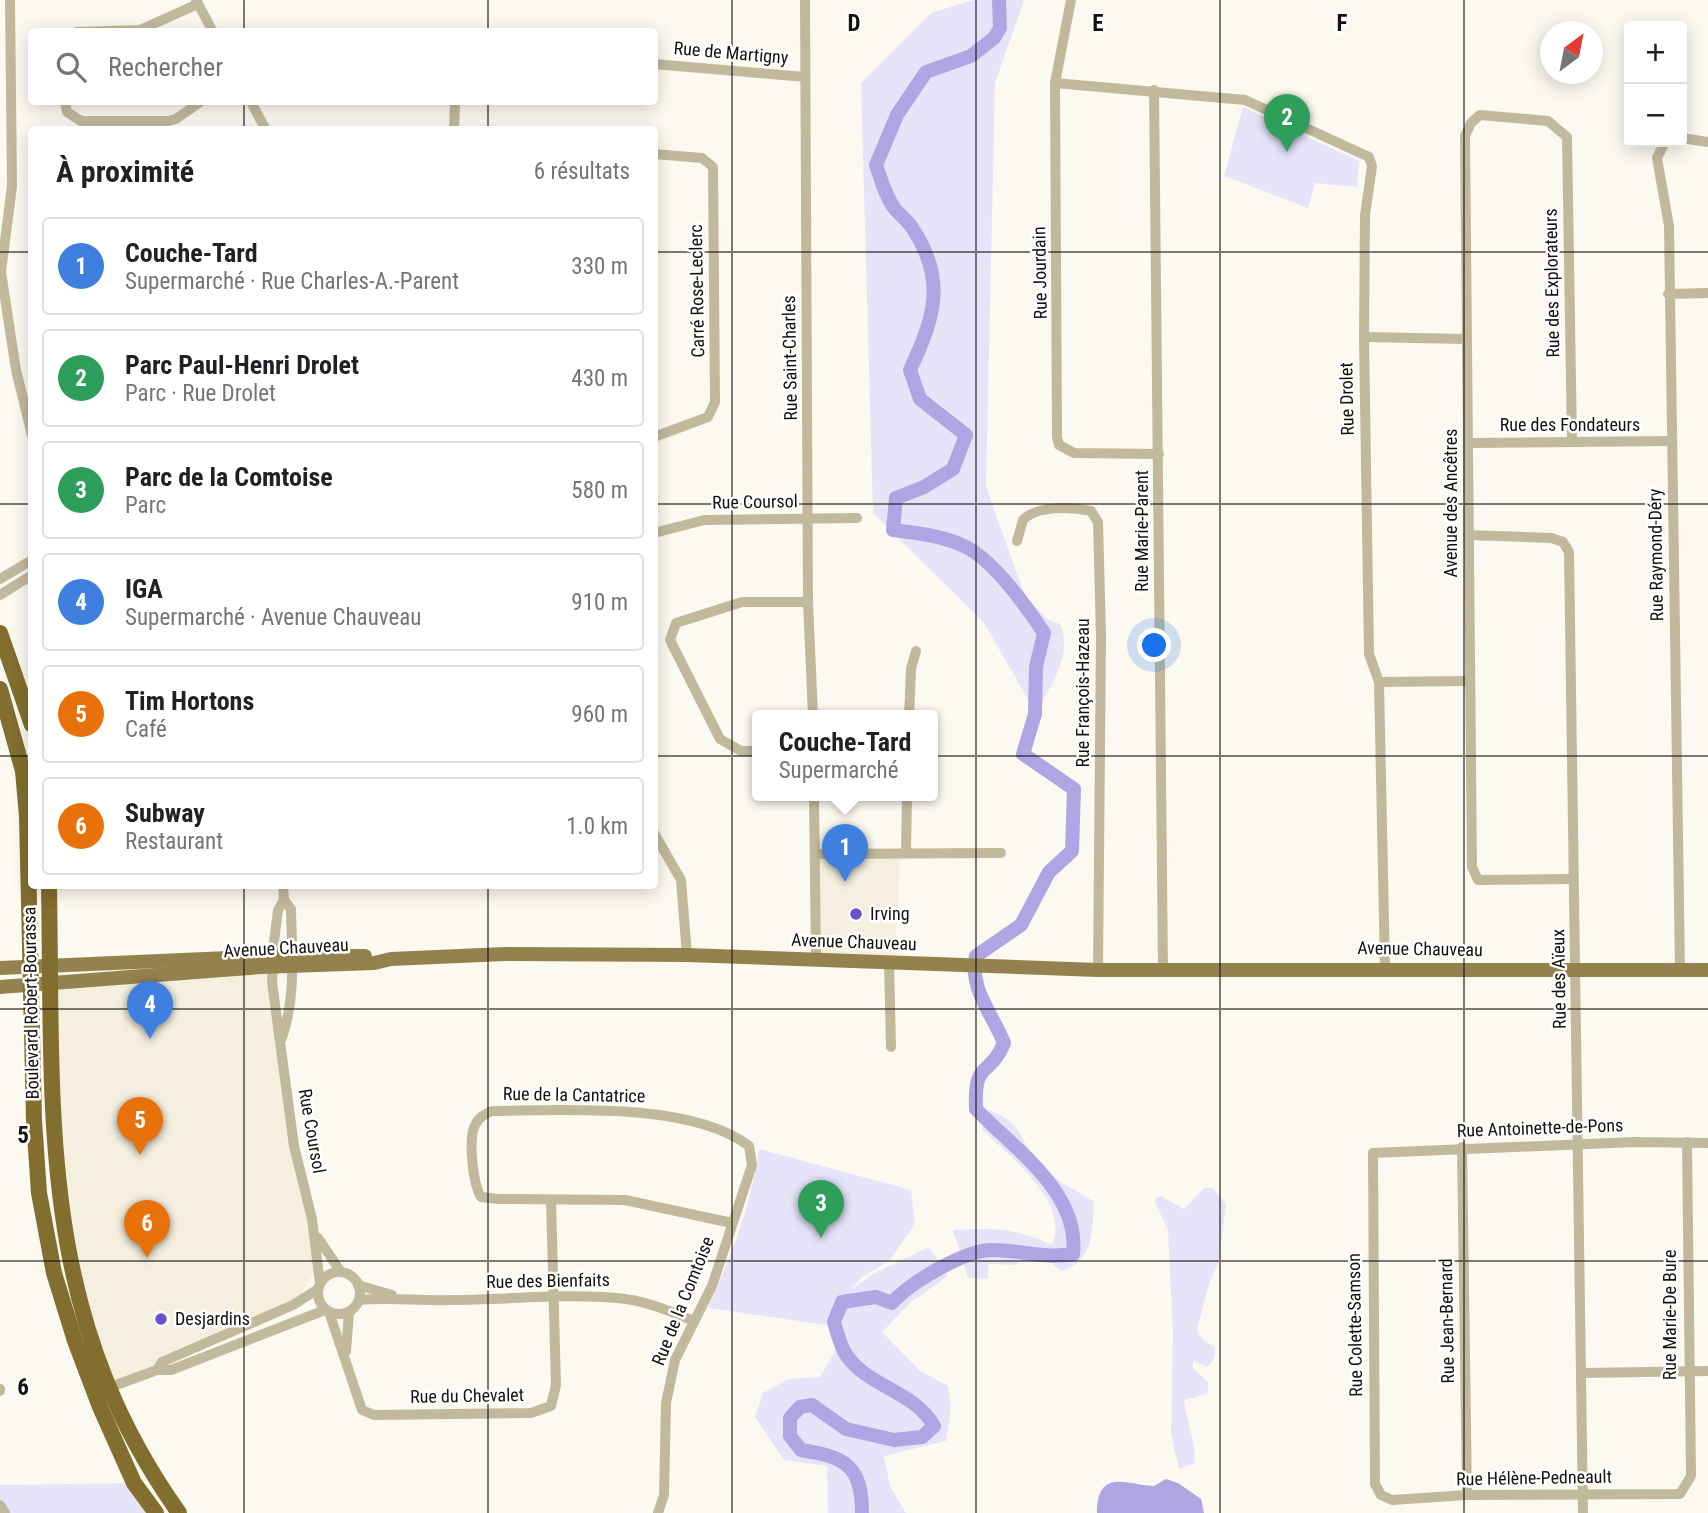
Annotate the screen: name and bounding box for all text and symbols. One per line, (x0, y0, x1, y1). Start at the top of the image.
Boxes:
text: D (848, 10, 861, 37)
text: E (1092, 10, 1104, 37)
text: F (1337, 10, 1348, 37)
north arrow (1540, 21, 1603, 84)
map controls (1624, 21, 1687, 147)
button: + (1624, 21, 1687, 84)
search box (28, 28, 658, 105)
street label: Rue de Martigny (673, 37, 790, 68)
icon: search (52, 48, 90, 86)
text: Rechercher (108, 52, 223, 82)
button: − (1624, 84, 1687, 147)
pin: 2 (1264, 94, 1310, 152)
text: À proximité (56, 154, 194, 189)
text: 6 résultats (534, 158, 630, 185)
street label: Rue des Explorateurs (1540, 208, 1563, 358)
street label: Carré Rose-Leclerc (685, 224, 708, 358)
street label: Rue Jourdain (1028, 226, 1051, 320)
text: Couche-Tard (125, 238, 258, 268)
text: 1 (75, 253, 87, 280)
text: 330 m (571, 253, 628, 280)
text: Supermarché · Rue Charles-A.-Parent (125, 268, 459, 295)
street label: Rue Saint-Charles (778, 295, 801, 421)
text: Parc Paul-Henri Drolet (125, 350, 359, 380)
street label: Rue Drolet (1335, 362, 1358, 436)
text: 2 (75, 365, 87, 392)
text: 430 m (571, 365, 628, 392)
text: Parc · Rue Drolet (125, 380, 276, 407)
street label: Rue des Fondateurs (1500, 414, 1640, 435)
street label: Avenue des Ancêtres (1440, 429, 1461, 577)
text: Parc de la Comtoise (125, 462, 333, 492)
street label: Rue Marie-Parent (1131, 470, 1152, 592)
text: 3 (75, 477, 87, 504)
text: 580 m (571, 477, 628, 504)
street label: Rue Raymond-Déry (1644, 488, 1667, 622)
street label: Rue Coursol (712, 490, 798, 513)
text: Parc (125, 492, 166, 519)
text: IGA (125, 574, 163, 604)
text: 4 (75, 589, 87, 616)
text: 910 m (571, 589, 628, 616)
text: Supermarché · Avenue Chauveau (125, 604, 421, 631)
street label: Rue François-Hazeau (1072, 618, 1093, 768)
your location (1137, 628, 1171, 662)
text: Tim Hortons (125, 686, 254, 716)
text: 5 (75, 701, 87, 728)
text: 960 m (571, 701, 628, 728)
popup (752, 710, 938, 801)
text: Café (125, 716, 167, 743)
text: Couche-Tard (779, 727, 911, 757)
text: Supermarché (779, 757, 899, 784)
text: Subway (125, 798, 205, 828)
text: 6 (75, 813, 87, 840)
text: 1.0 km (566, 813, 628, 840)
pin: 1 (822, 824, 868, 882)
text: Restaurant (125, 828, 223, 855)
place label: Irving (870, 903, 910, 924)
marker: Irving (848, 906, 864, 922)
street label: Boulevard Robert-Bourassa (18, 907, 43, 1099)
street label: Avenue Chauveau (791, 929, 917, 954)
street label: Rue des Aïeux (1547, 929, 1570, 1029)
street label: Avenue Chauveau (223, 934, 349, 961)
street label: Avenue Chauveau (1357, 937, 1483, 960)
pin: 4 (127, 981, 173, 1039)
street label: Rue de la Cantatrice (503, 1083, 645, 1106)
street label: Rue Coursol (295, 1087, 330, 1175)
pin: 5 (117, 1097, 163, 1155)
street label: Rue Antoinette-de-Pons (1456, 1114, 1624, 1141)
text: 5 (17, 1122, 29, 1149)
pin: 3 (798, 1180, 844, 1238)
pin: 6 (124, 1200, 170, 1258)
street label: Rue de la Comtoise (647, 1233, 718, 1368)
street label: Rue Marie-De Bure (1659, 1250, 1680, 1380)
street label: Rue Colette-Samson (1343, 1253, 1366, 1397)
street label: Rue Jean-Bernard (1435, 1258, 1458, 1384)
street label: Rue des Bienfaits (486, 1269, 610, 1292)
place label: Desjardins (175, 1308, 250, 1329)
marker: Desjardins (153, 1311, 169, 1327)
text: 6 (17, 1374, 29, 1401)
street label: Rue du Chevalet (410, 1384, 524, 1407)
street label: Rue Hélène-Pedneault (1456, 1466, 1612, 1489)

